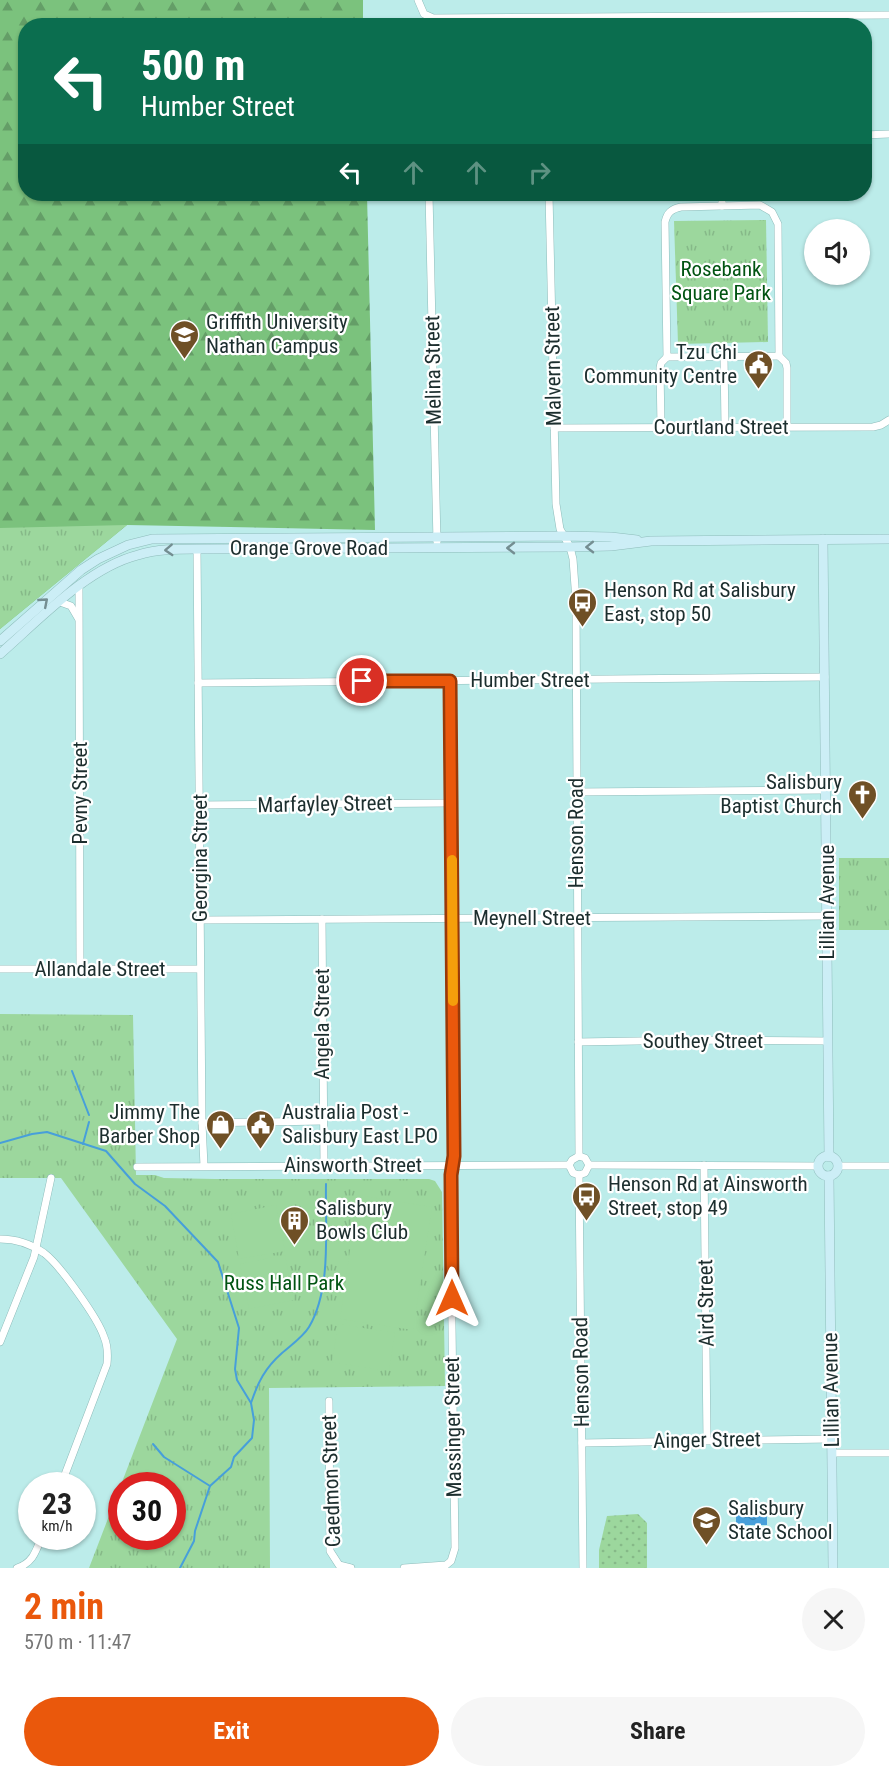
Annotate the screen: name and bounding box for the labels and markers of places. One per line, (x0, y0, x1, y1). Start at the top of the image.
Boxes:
place label: Griffith University Nathan Campus (206, 310, 348, 358)
school or university icon: Griffith University Nathan Campus (169, 318, 201, 360)
place label: Tzu Chi Community Centre (584, 340, 737, 388)
public building icon: Tzu Chi Community Centre (742, 348, 774, 390)
place label: Henson Rd at Salisbury East, stop 50 (604, 578, 796, 626)
bus stop icon: Henson Rd at Salisbury East, stop 50 (567, 586, 599, 628)
pin (336, 655, 387, 706)
place label: Salisbury Baptist Church (720, 770, 842, 818)
church icon: Salisbury Baptist Church (847, 778, 879, 820)
place label: Jimmy The Barber Shop (99, 1100, 200, 1148)
place label: Australia Post - Salisbury East LPO (282, 1100, 438, 1148)
shop icon: Jimmy The Barber Shop (205, 1108, 237, 1150)
public building icon: Australia Post - Salisbury East LPO (245, 1108, 277, 1150)
place label: Henson Rd at Ainsworth Street, stop 49 (608, 1172, 808, 1220)
bus stop icon: Henson Rd at Ainsworth Street, stop 49 (571, 1180, 603, 1222)
place label: Salisbury Bowls Club (316, 1196, 408, 1244)
building icon: Salisbury Bowls Club (279, 1204, 311, 1246)
place label: Salisbury State School (728, 1496, 833, 1544)
school or university icon: Salisbury State School (691, 1504, 723, 1546)

